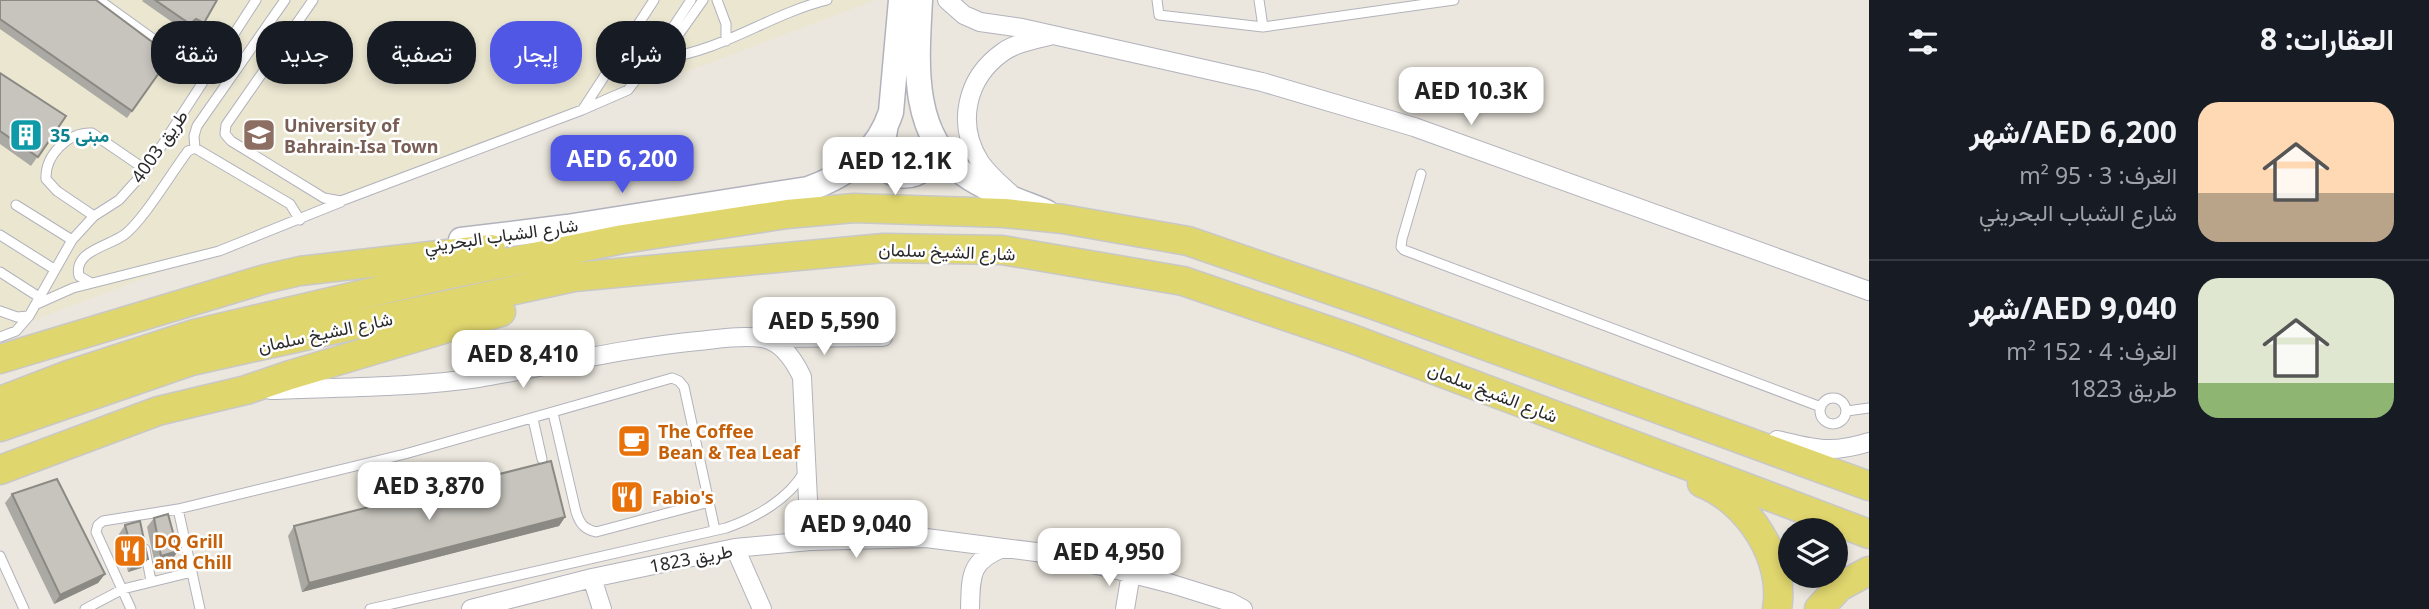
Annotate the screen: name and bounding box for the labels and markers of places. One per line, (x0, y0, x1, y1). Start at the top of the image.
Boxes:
pin: AED 10.3K (1391, 68, 1551, 127)
place label: University of Bahrain-Isa Town (284, 113, 438, 158)
building icon: مبنى 35 (7, 116, 45, 154)
school or university icon: University of Bahrain-Isa Town (240, 116, 278, 154)
place label: مبنى 35 (50, 123, 109, 147)
pin: AED 6,200 (542, 136, 702, 195)
pin: AED 12.1K (815, 138, 975, 197)
pin: AED 5,590 (744, 298, 904, 357)
pin: AED 8,410 (443, 330, 603, 390)
place label: The Coffee Bean & Tea Leaf (658, 419, 801, 464)
cafe icon: The Coffee Bean & Tea Leaf (615, 422, 653, 460)
pin: AED 3,870 (349, 462, 509, 522)
restaurant icon: Fabio's (608, 478, 646, 516)
place label: Fabio's (652, 485, 714, 509)
pin: AED 9,040 (776, 500, 936, 560)
pin: AED 4,950 (1029, 528, 1189, 588)
place label: DQ Grill and Chill (154, 529, 232, 574)
restaurant icon: DQ Grill and Chill (111, 532, 149, 570)

